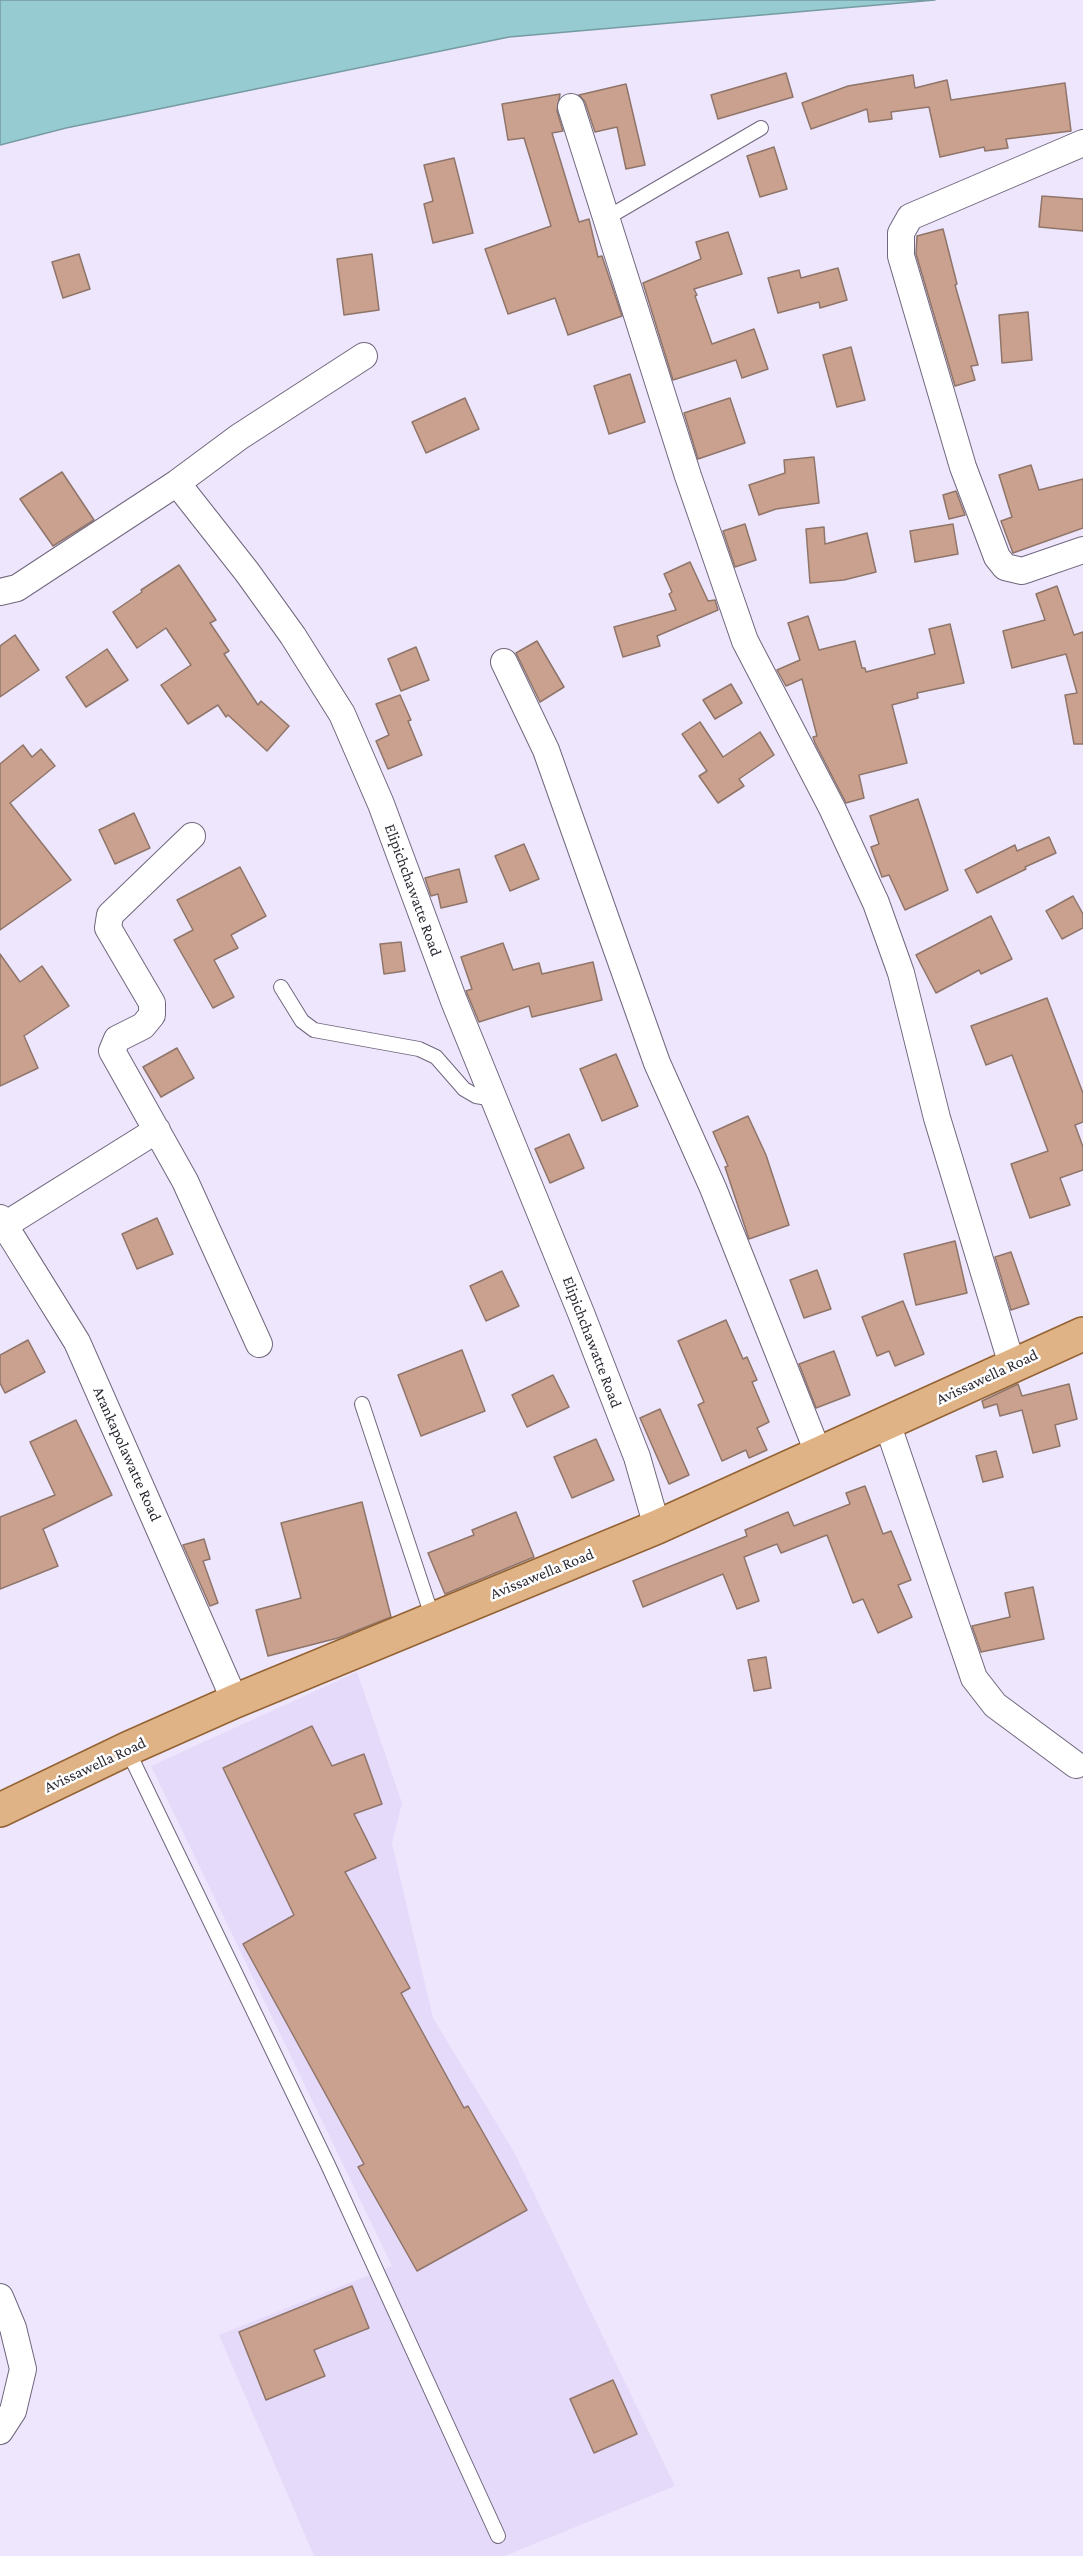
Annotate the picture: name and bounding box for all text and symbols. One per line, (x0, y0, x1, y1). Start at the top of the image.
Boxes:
street label: Elipichchawatte Road (380, 821, 446, 959)
street label: Elipichchawatte Road (558, 1274, 626, 1410)
street label: Avissawella Road (933, 1345, 1041, 1409)
street label: Arankapolawatte Road (89, 1384, 165, 1524)
street label: Avissawella Road (487, 1544, 597, 1604)
street label: Avissawella Road (41, 1733, 149, 1797)

